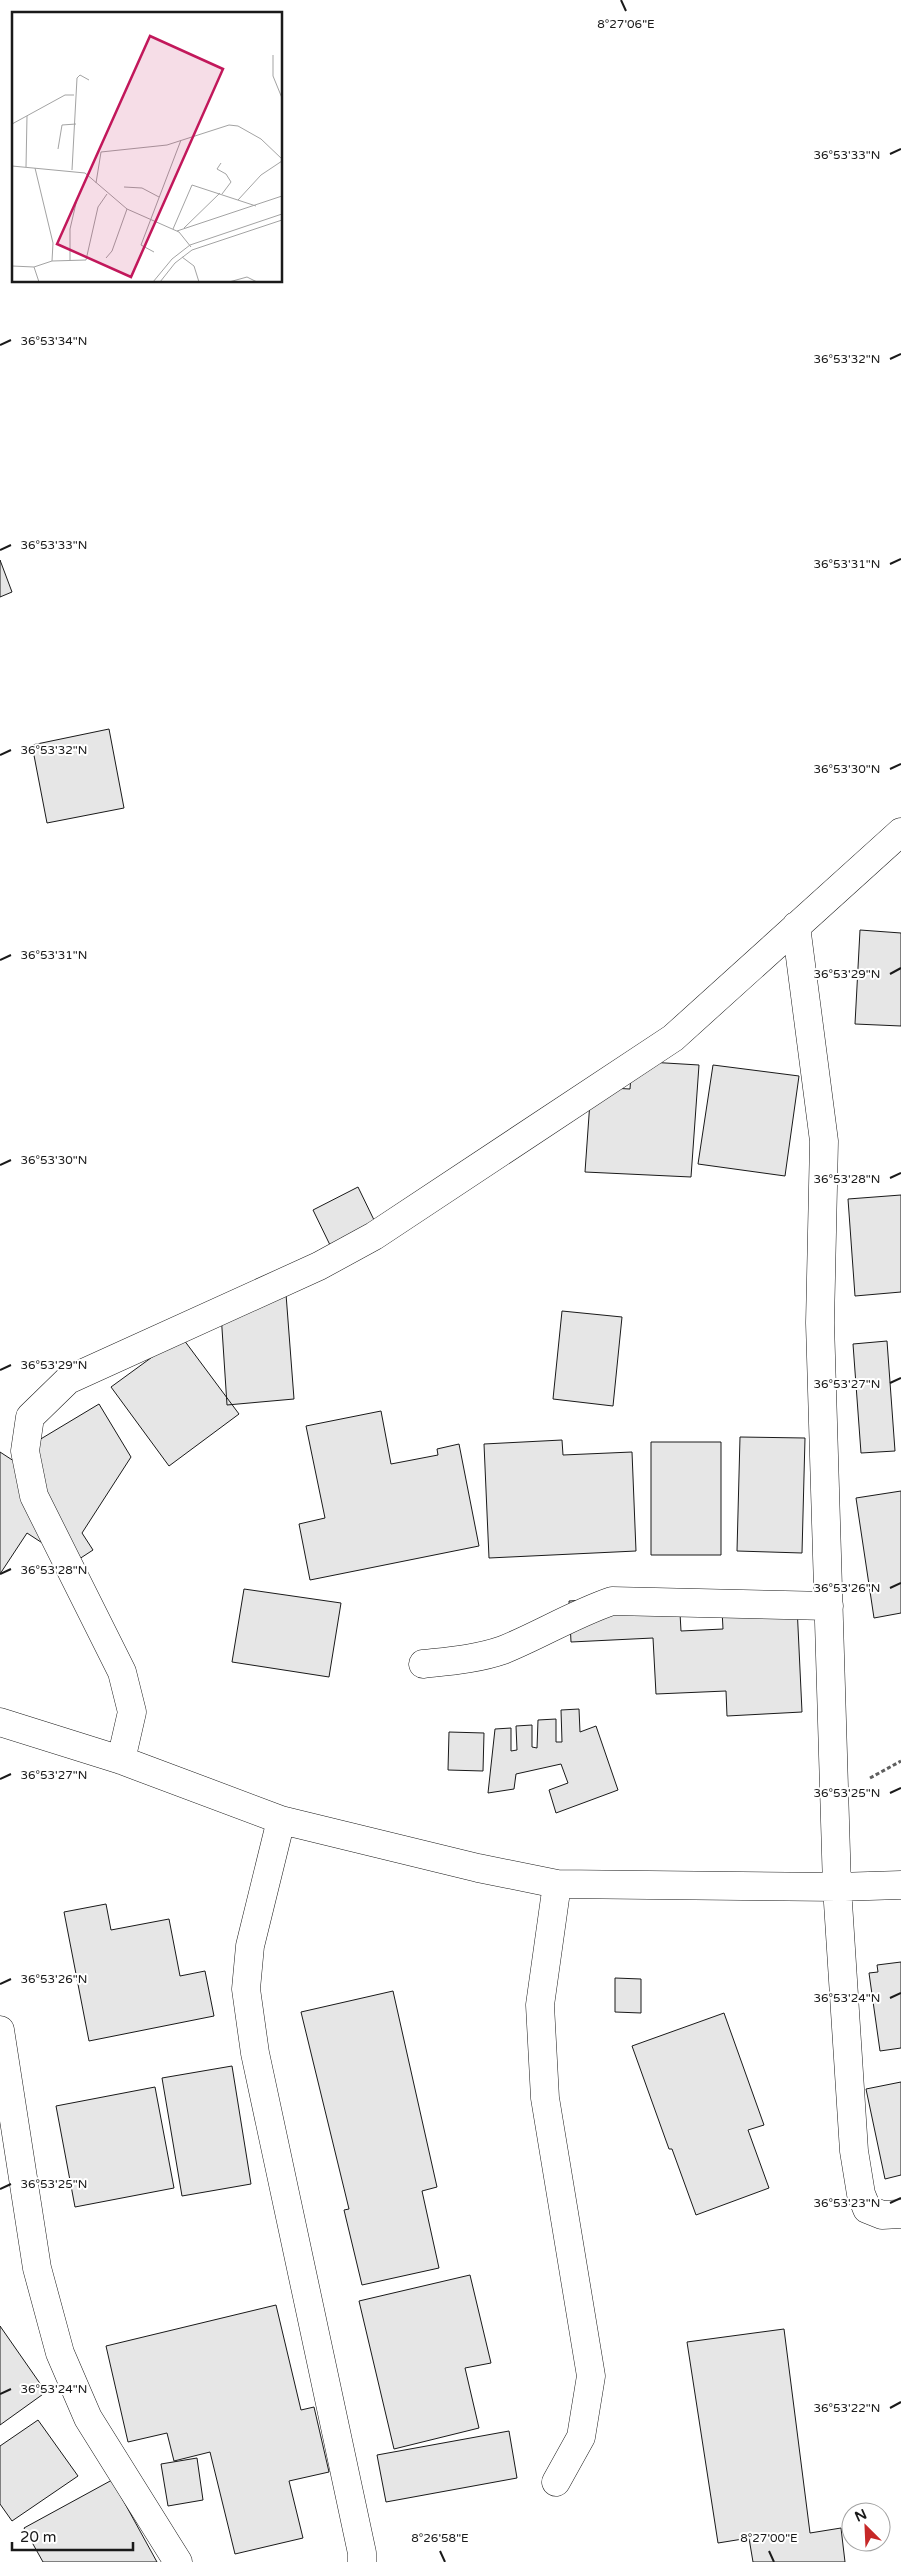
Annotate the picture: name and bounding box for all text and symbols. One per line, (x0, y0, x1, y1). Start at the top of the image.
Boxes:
inset map (12, 12, 282, 282)
text: 8°27'06"E (597, 17, 655, 31)
text: 36°53'33"N (814, 148, 880, 162)
text: 36°53'34"N (21, 334, 87, 348)
text: 36°53'32"N (814, 352, 880, 366)
text: 36°53'33"N (21, 538, 87, 552)
text: 36°53'31"N (814, 557, 880, 571)
text: 36°53'32"N (21, 743, 87, 757)
text: 36°53'30"N (814, 762, 880, 776)
text: 36°53'31"N (21, 948, 87, 962)
text: 36°53'29"N (814, 967, 880, 981)
text: 36°53'30"N (21, 1153, 87, 1167)
text: 36°53'28"N (814, 1172, 880, 1186)
text: 36°53'29"N (21, 1358, 87, 1372)
text: 36°53'27"N (814, 1377, 880, 1391)
text: 36°53'28"N (21, 1563, 87, 1577)
text: 36°53'26"N (814, 1581, 880, 1595)
text: 36°53'27"N (21, 1768, 87, 1782)
text: 36°53'25"N (814, 1786, 880, 1800)
text: 36°53'26"N (21, 1972, 87, 1986)
text: 36°53'24"N (814, 1991, 880, 2005)
text: 36°53'25"N (21, 2177, 87, 2191)
text: 36°53'23"N (814, 2196, 880, 2210)
text: 36°53'24"N (21, 2382, 87, 2396)
text: 36°53'22"N (814, 2401, 880, 2415)
north arrow (841, 2502, 891, 2552)
text: N (852, 2506, 870, 2526)
scale bar (12, 2520, 134, 2552)
text: 20 m (20, 2528, 57, 2546)
text: 8°26'58"E (411, 2531, 469, 2545)
text: 8°27'00"E (740, 2531, 798, 2545)

